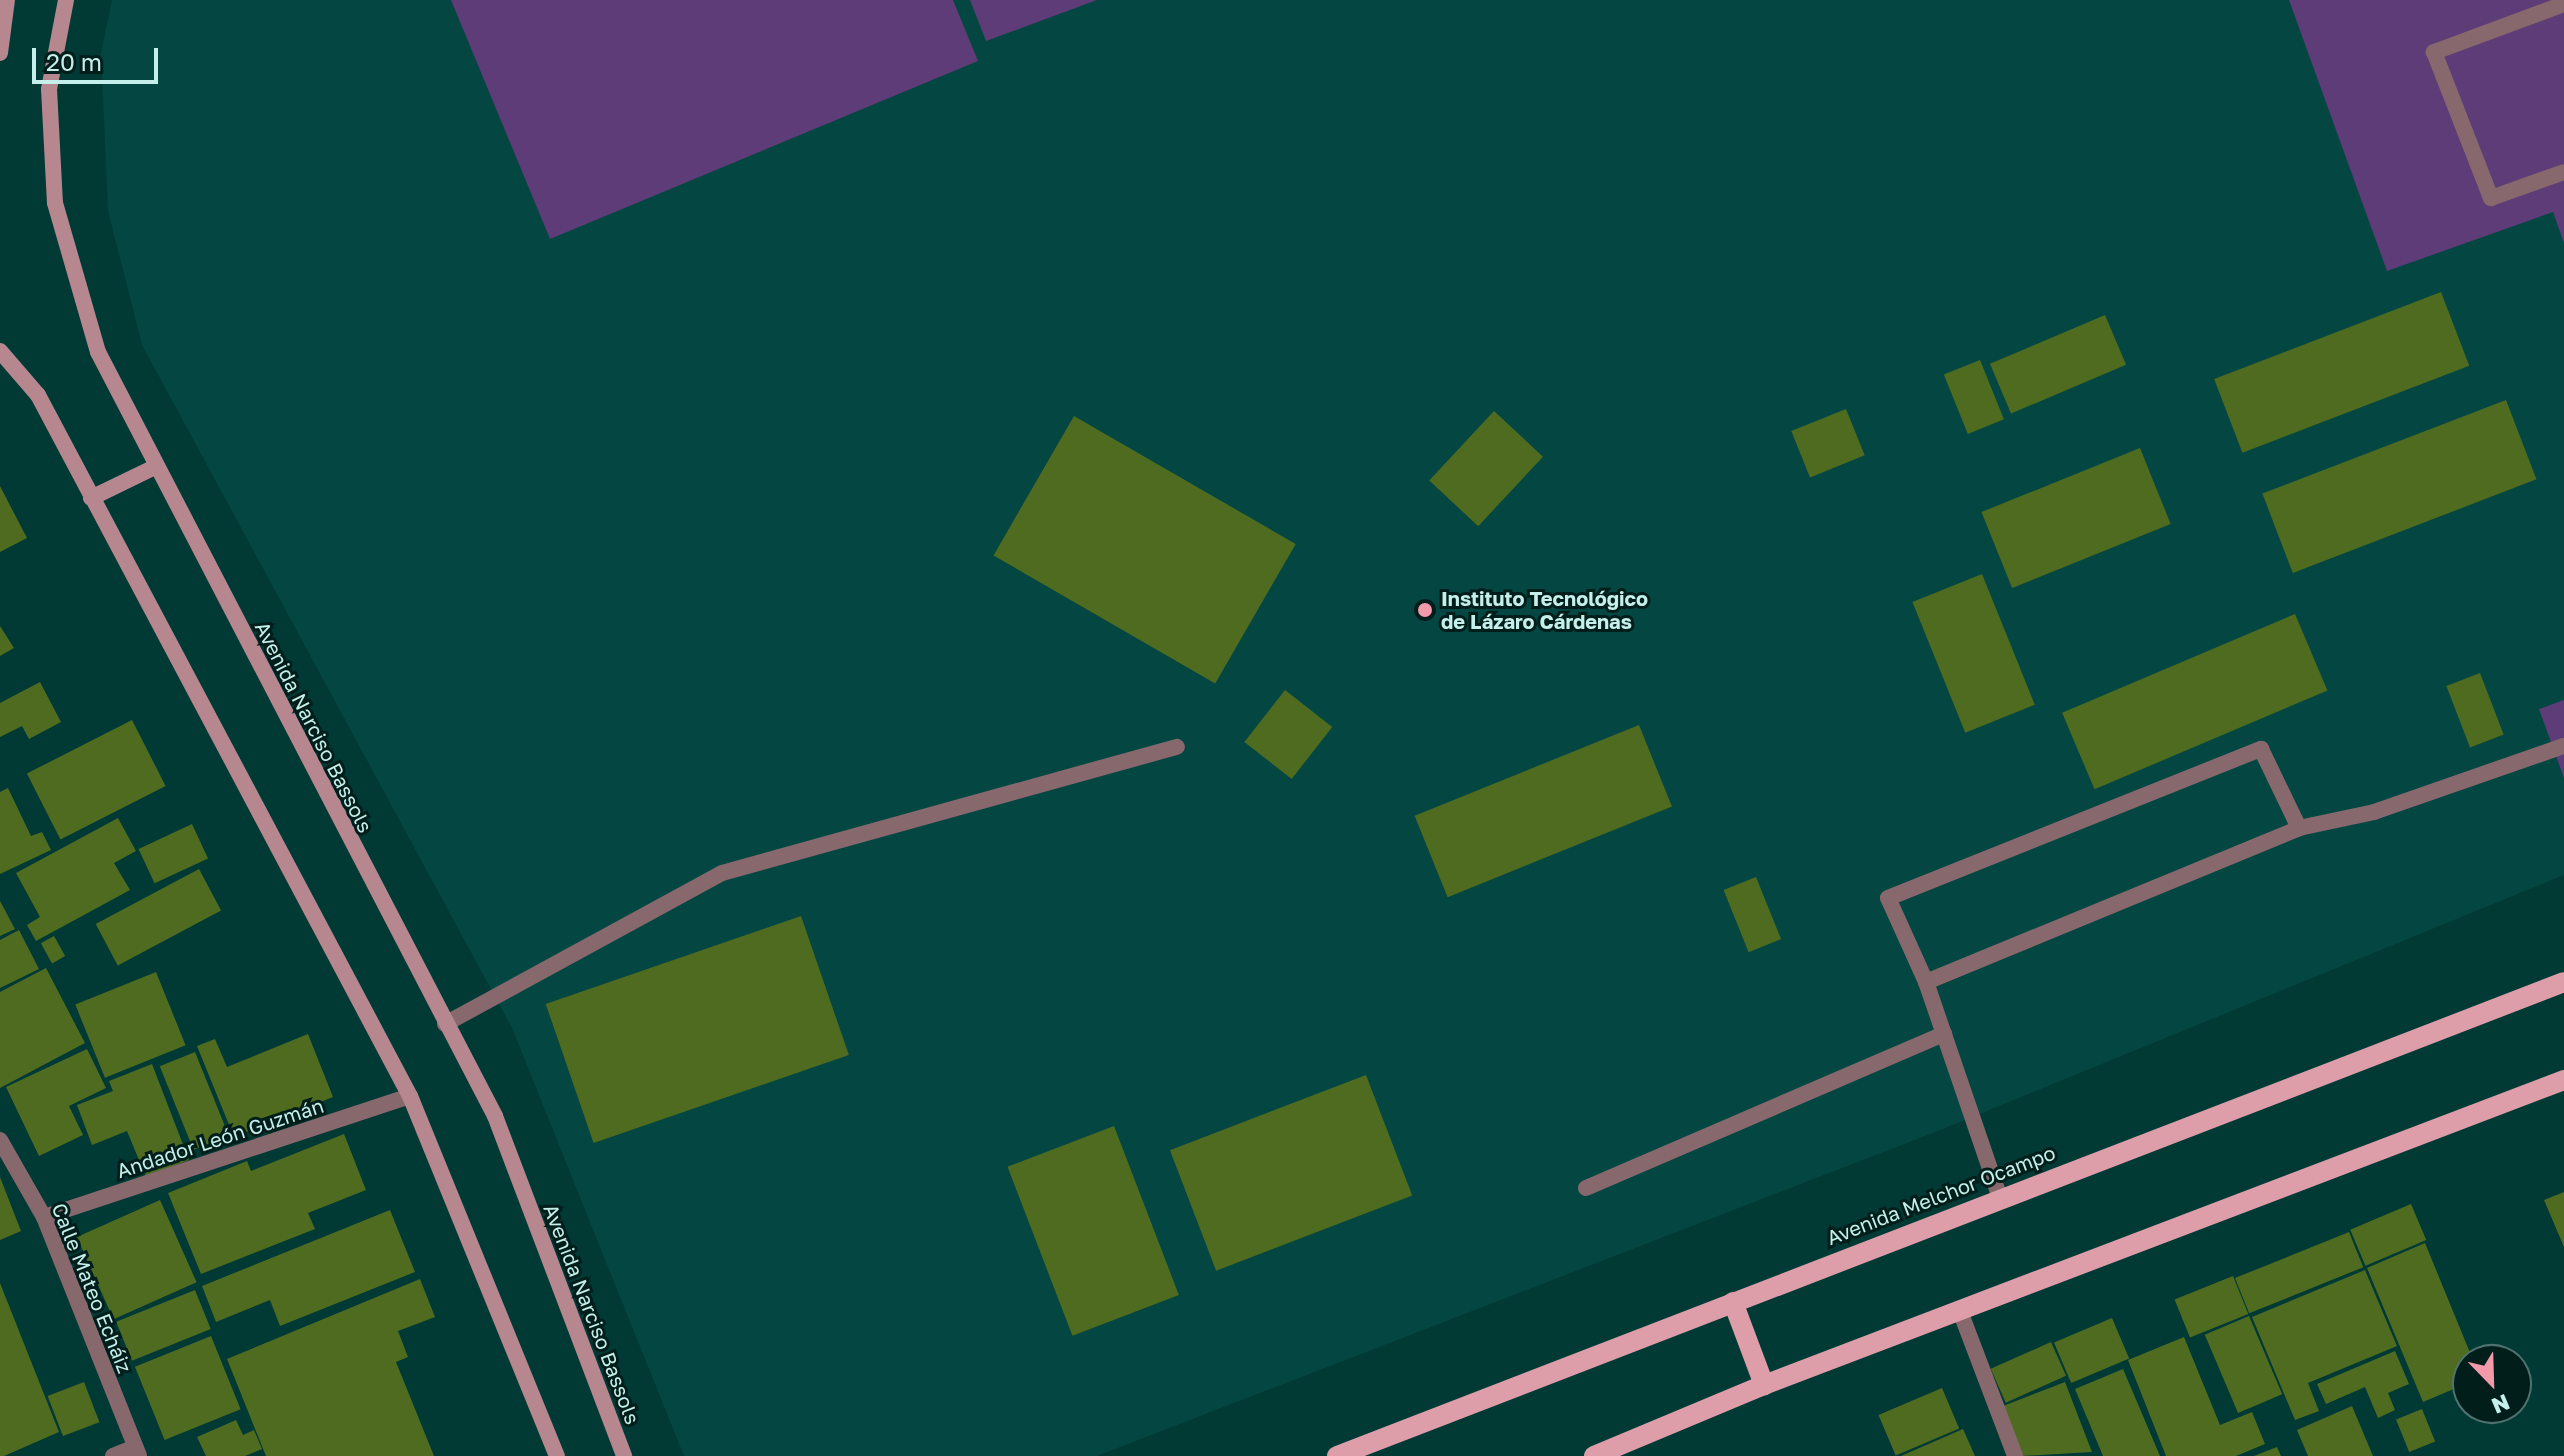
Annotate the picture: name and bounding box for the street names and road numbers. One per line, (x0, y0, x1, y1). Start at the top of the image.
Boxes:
street label: Avenida Narciso Bassols (250, 617, 378, 837)
street label: Andador León Guzmán (113, 1093, 327, 1183)
street label: Avenida Melchor Ocampo (1823, 1140, 2059, 1250)
street label: Calle Mateo Echáiz (47, 1200, 137, 1376)
street label: Avenida Narciso Bassols (539, 1201, 645, 1427)

